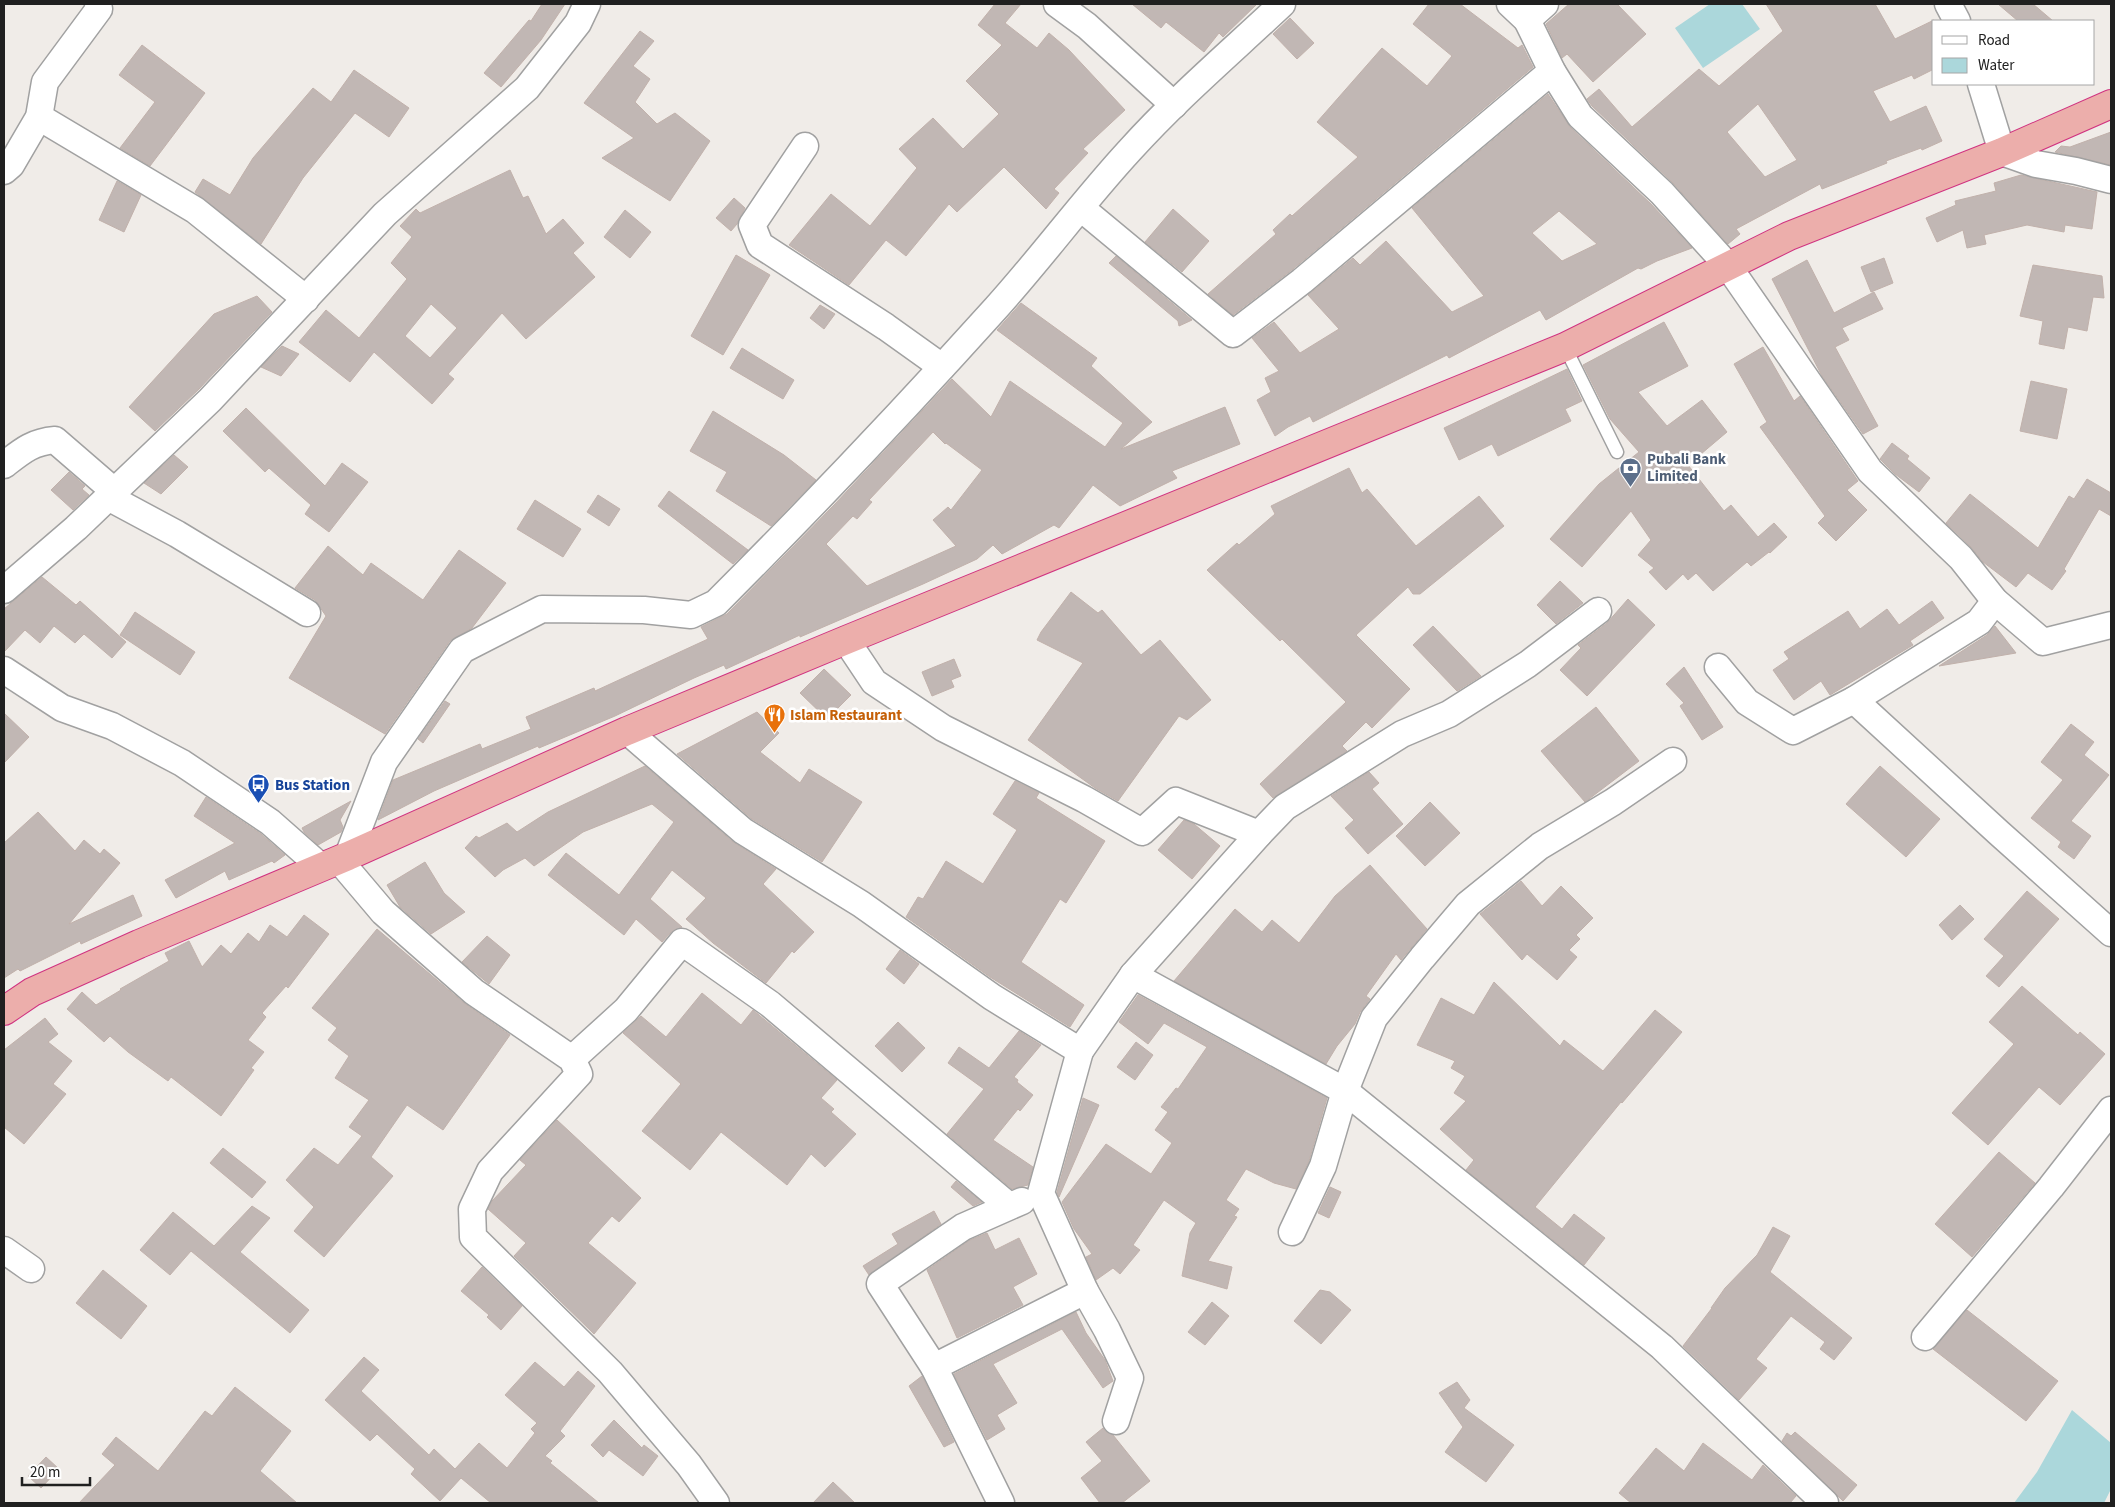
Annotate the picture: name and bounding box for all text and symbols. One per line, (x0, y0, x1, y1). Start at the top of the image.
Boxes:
legend (1932, 20, 2095, 85)
text: Road (1978, 30, 2010, 51)
text: Water (1978, 55, 2015, 76)
place label: Pubali Bank Limited (1647, 449, 1727, 487)
bank icon: Pubali Bank Limited (1619, 456, 1643, 487)
restaurant icon: Islam Restaurant (762, 703, 786, 734)
place label: Islam Restaurant (790, 705, 902, 726)
bus stop icon: Bus Station (247, 773, 271, 804)
place label: Bus Station (275, 775, 350, 796)
scale bar (22, 1454, 90, 1486)
text: 20 m (30, 1462, 60, 1483)

